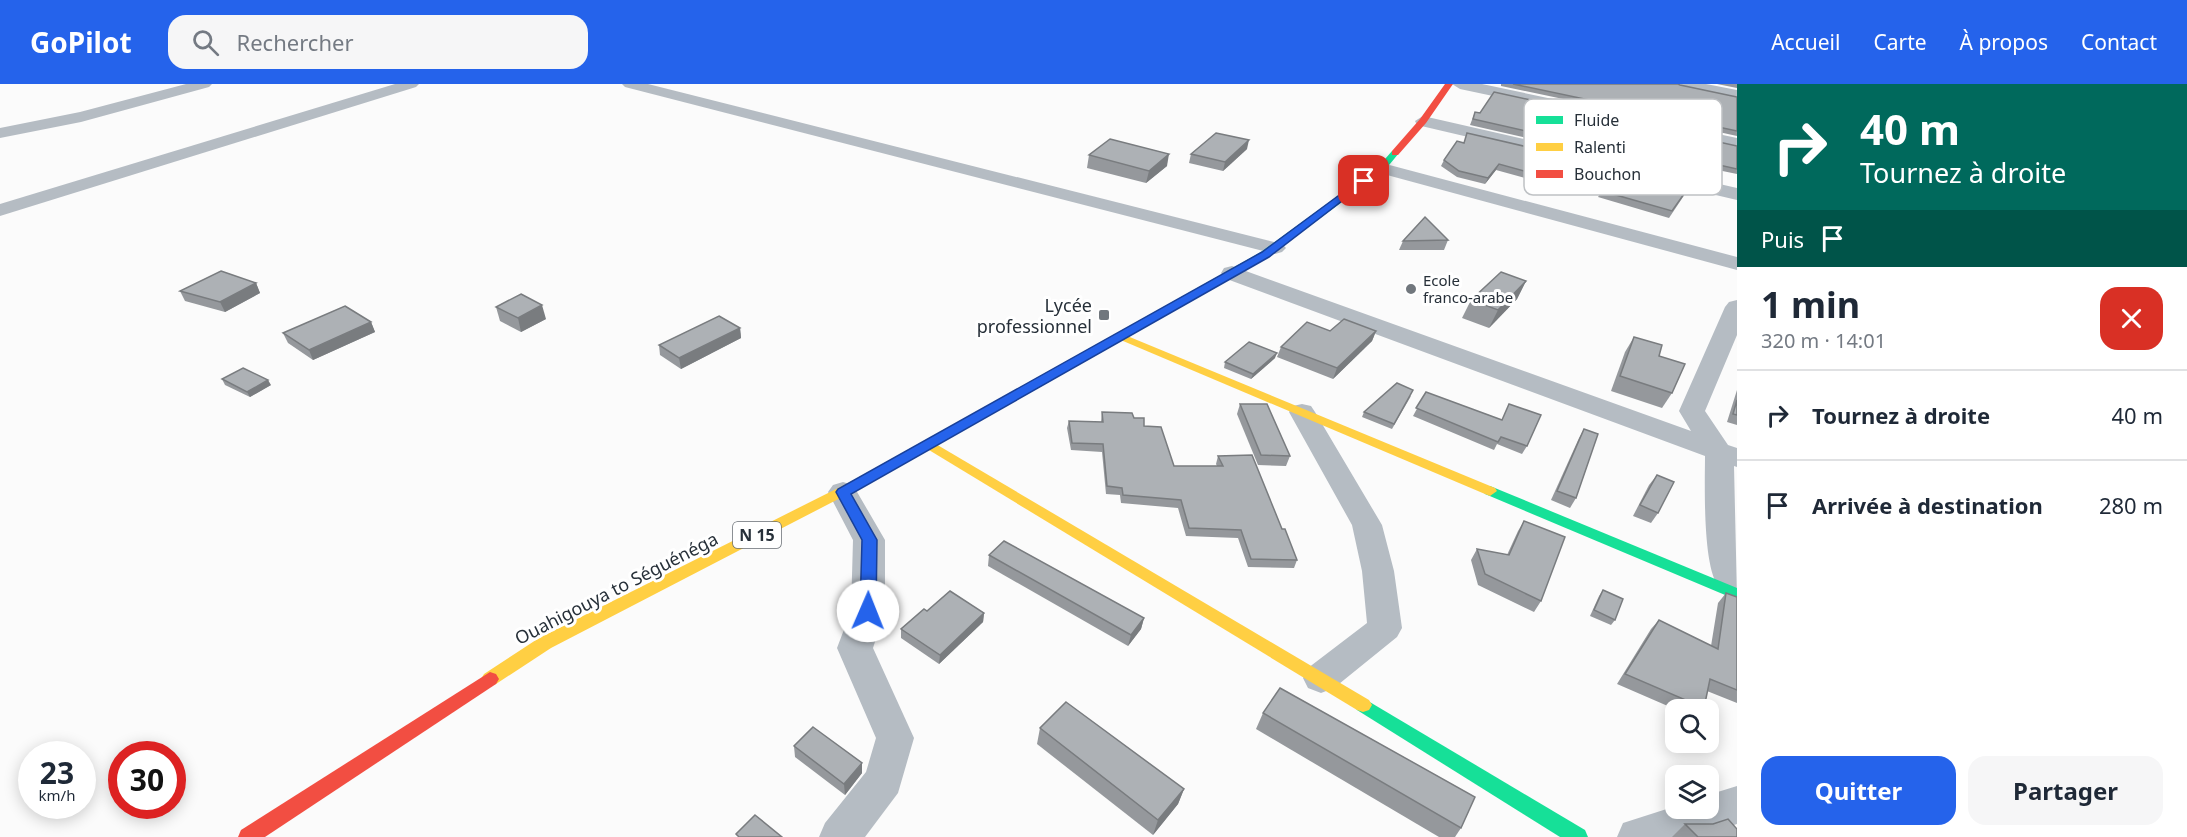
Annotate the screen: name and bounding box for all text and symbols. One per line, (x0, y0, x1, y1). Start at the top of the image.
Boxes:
search box (168, 15, 588, 69)
text: GoPilot (30, 23, 132, 61)
icon: search (189, 26, 222, 59)
text: Rechercher (237, 27, 353, 57)
text: Accueil (1771, 28, 1840, 56)
text: Carte (1873, 28, 1927, 56)
text: À propos (1960, 28, 2048, 56)
text: Contact (2081, 28, 2157, 56)
legend (1524, 99, 1722, 195)
text: 40 m (1860, 100, 1960, 157)
icon: right (1761, 108, 1839, 186)
text: Fluide (1574, 109, 1619, 131)
text: Ralenti (1574, 136, 1626, 158)
text: Tournez à droite (1860, 154, 2066, 191)
pin (1338, 155, 1389, 206)
text: Bouchon (1574, 163, 1641, 185)
icon: arrive (1347, 164, 1380, 197)
icon: arrive (1816, 222, 1849, 255)
text: Puis (1761, 224, 1804, 254)
place label: Ecole franco-arabe (1423, 270, 1513, 307)
text: 1 min (1761, 280, 1860, 329)
marker: Ecole franco-arabe (1404, 282, 1418, 296)
button: close (2100, 287, 2163, 350)
place label: Lycée professionnel (977, 293, 1092, 338)
marker: Lycée professionnel (1097, 308, 1111, 322)
text: 320 m · 14:01 (1761, 327, 1886, 354)
icon: right (1761, 399, 1794, 432)
text: Tournez à droite (1812, 400, 1990, 430)
text: 40 m (2112, 400, 2163, 430)
icon: arrive (1761, 489, 1794, 522)
text: Arrivée à destination (1812, 490, 2043, 520)
text: 280 m (2099, 490, 2163, 520)
road number: N 15 (733, 522, 781, 548)
street label: Ouahigouya to Séguénéga (510, 526, 722, 650)
position arrow (836, 579, 900, 643)
map controls (1665, 699, 1719, 819)
button: search (1665, 699, 1719, 753)
speed limit sign: 30 (108, 741, 186, 819)
text: 23 (40, 752, 74, 793)
button: Quitter (1761, 756, 1956, 825)
button: Partager (1968, 756, 2163, 825)
button: layers (1665, 765, 1719, 819)
text: km/h (39, 785, 75, 805)

